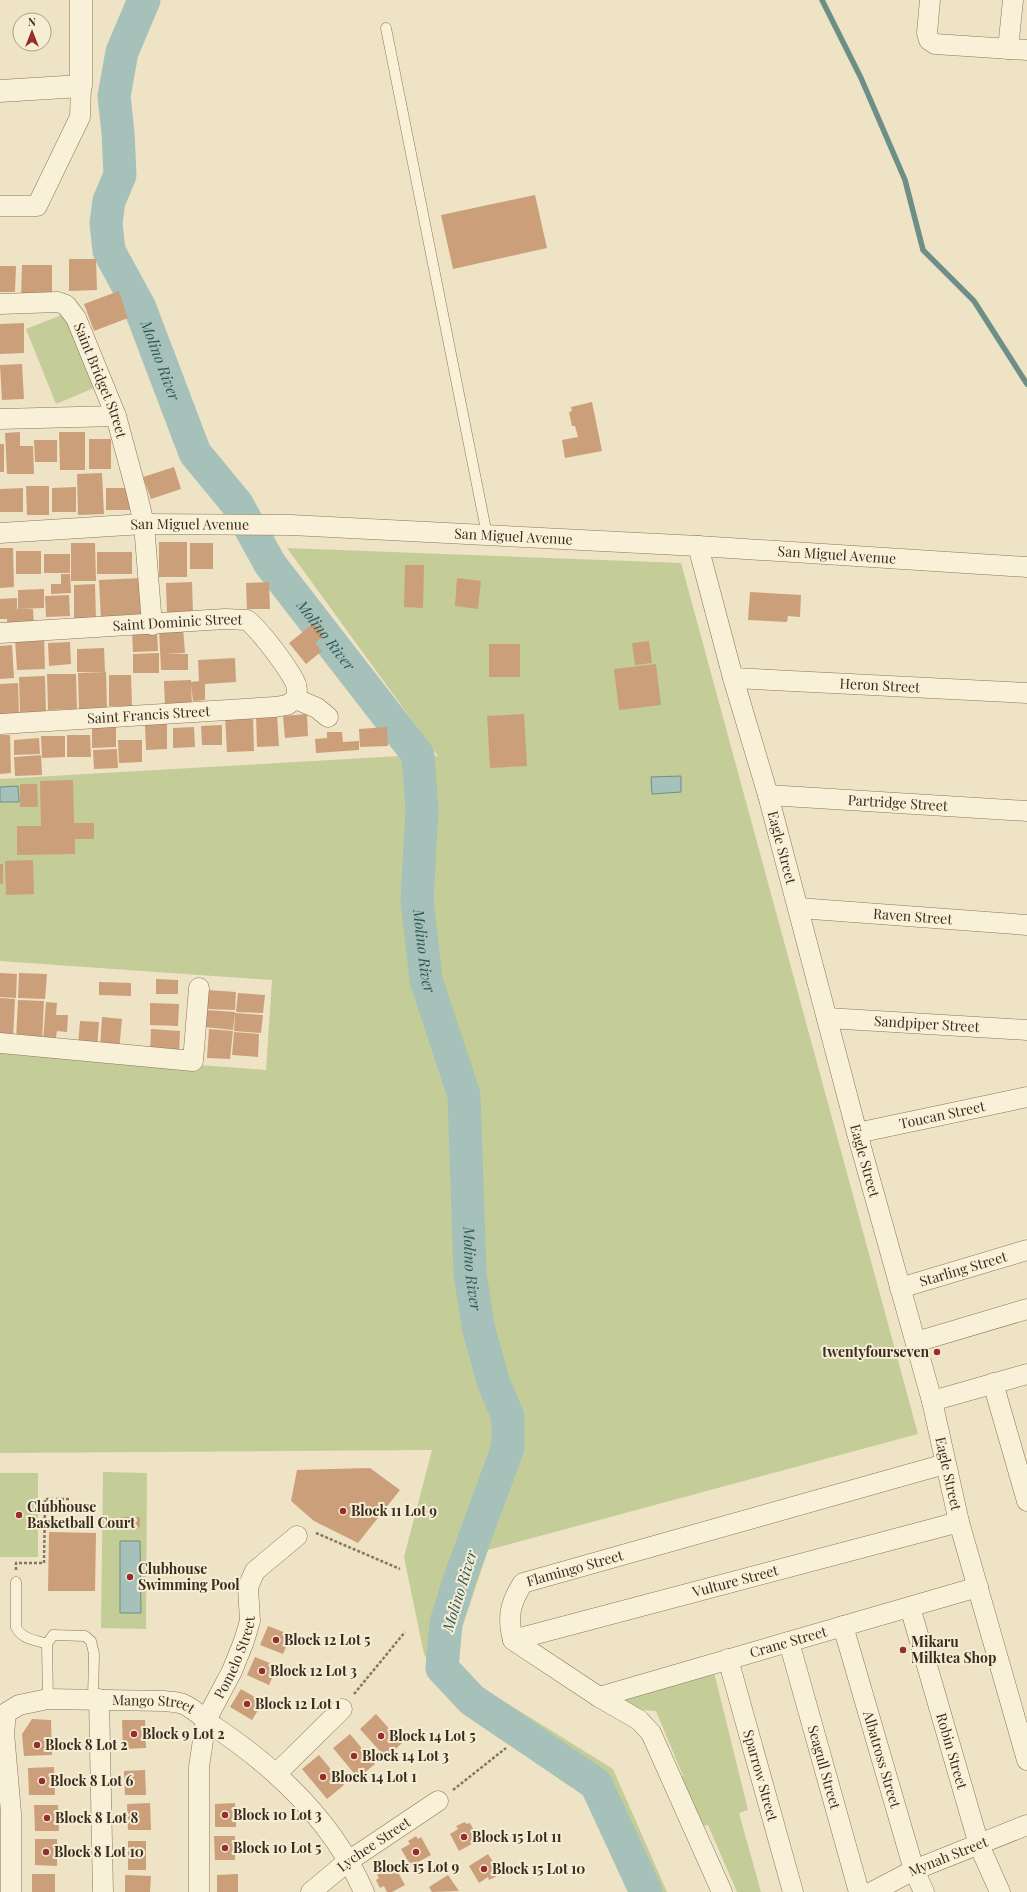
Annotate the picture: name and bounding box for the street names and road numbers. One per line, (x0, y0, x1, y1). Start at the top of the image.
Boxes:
street label: Saint Bridget Street (70, 320, 132, 441)
street label: San Miguel Avenue (130, 514, 249, 534)
street label: San Miguel Avenue (454, 523, 573, 549)
street label: San Miguel Avenue (777, 541, 897, 568)
street label: Saint Dominic Street (112, 609, 244, 635)
street label: Heron Street (839, 673, 922, 697)
street label: Saint Francis Street (87, 701, 212, 728)
street label: Partridge Street (847, 790, 949, 815)
street label: Eagle Street (764, 809, 801, 887)
street label: Raven Street (872, 904, 954, 929)
street label: Sandpiper Street (874, 1011, 981, 1036)
street label: Toucan Street (897, 1096, 988, 1133)
street label: Eagle Street (846, 1122, 885, 1200)
street label: Starling Street (917, 1246, 1010, 1291)
street label: Eagle Street (931, 1435, 966, 1513)
street label: Flamingo Street (524, 1545, 626, 1591)
street label: Vulture Street (689, 1560, 781, 1601)
street label: Pomelo Street (209, 1615, 259, 1702)
street label: Crane Street (747, 1621, 830, 1662)
street label: Mango Street (112, 1690, 200, 1718)
street label: Albatross Street (859, 1708, 906, 1811)
street label: Robin Street (932, 1711, 973, 1792)
street label: Seagull Street (804, 1723, 846, 1812)
street label: Sparrow Street (739, 1728, 783, 1824)
street label: Lychee Street (333, 1812, 415, 1875)
street label: Mynah Street (905, 1831, 991, 1880)

